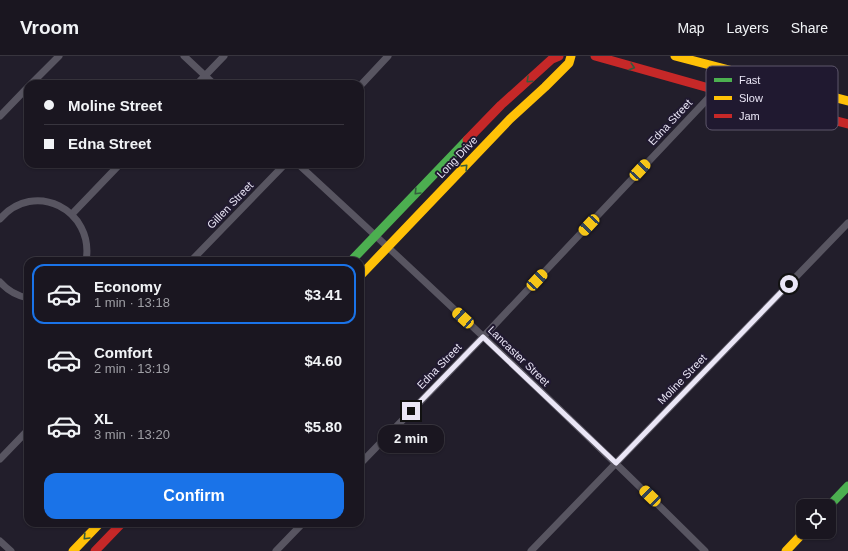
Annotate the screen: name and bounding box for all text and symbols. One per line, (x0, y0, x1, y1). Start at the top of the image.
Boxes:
text: Vroom (20, 17, 79, 38)
text: Map (677, 20, 705, 36)
text: Layers (727, 20, 769, 36)
text: Share (791, 20, 828, 36)
one-way arrow (628, 62, 635, 71)
legend (706, 66, 838, 130)
text: Fast (739, 74, 760, 86)
one-way arrow (526, 76, 534, 83)
text: Slow (739, 92, 763, 104)
text: Moline Street (68, 97, 162, 114)
street label: Edna Street (646, 97, 694, 147)
text: Jam (739, 110, 760, 122)
street label: Long Drive (434, 134, 480, 180)
text: Edna Street (68, 135, 151, 152)
car (627, 157, 653, 183)
one-way arrow (460, 164, 468, 172)
street label: Gillen Street (205, 179, 255, 231)
one-way arrow (414, 187, 422, 195)
car (576, 212, 602, 238)
car (524, 267, 550, 293)
route start (780, 275, 798, 293)
icon: car (46, 276, 82, 312)
text: Economy (94, 278, 162, 295)
text: $3.41 (304, 286, 342, 303)
text: 1 min · 13:18 (94, 295, 170, 310)
car (450, 306, 476, 330)
street label: Lancaster Street (486, 324, 552, 388)
street label: Edna Street (415, 341, 463, 391)
icon: car (46, 342, 82, 378)
text: Comfort (94, 344, 152, 361)
text: $4.60 (304, 352, 342, 369)
street label: Moline Street (655, 352, 709, 406)
text: 2 min · 13:19 (94, 361, 170, 376)
route end (402, 402, 420, 420)
icon: car (46, 408, 82, 444)
text: XL (94, 410, 113, 427)
text: $5.80 (304, 418, 342, 435)
callout: 2 min (378, 425, 444, 453)
text: 3 min · 13:20 (94, 427, 170, 442)
text: 2 min (394, 431, 428, 446)
button: Confirm (44, 473, 344, 519)
car (637, 483, 663, 509)
map controls (796, 499, 836, 539)
button: locate (796, 499, 836, 539)
one-way arrow (84, 532, 91, 540)

